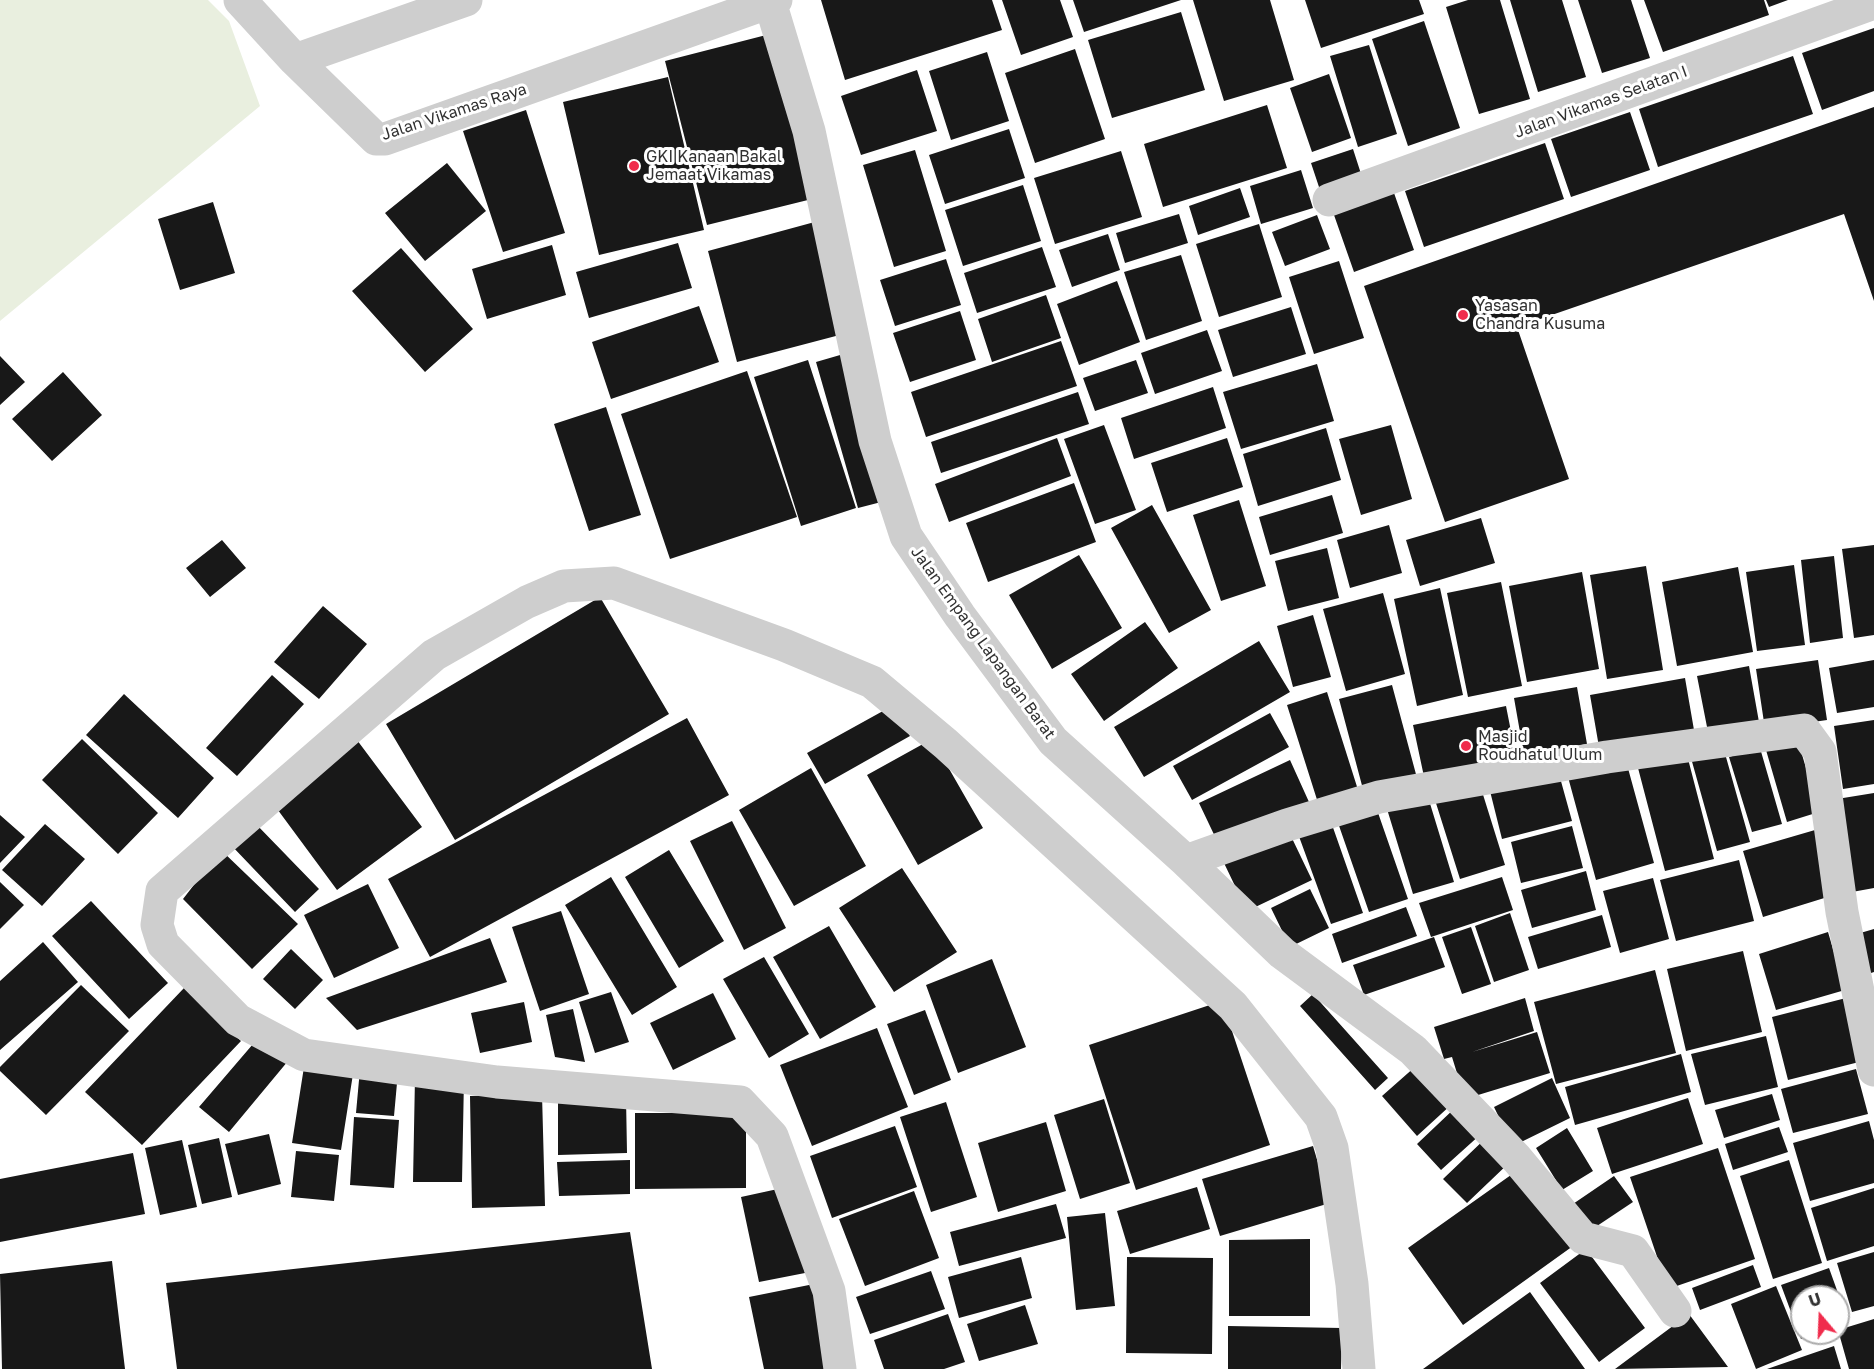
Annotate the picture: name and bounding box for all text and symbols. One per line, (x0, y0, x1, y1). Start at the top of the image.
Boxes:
street label: Jalan Vikamas Selatan I (1512, 62, 1690, 142)
street label: Jalan Vikamas Raya (379, 79, 529, 145)
place label: GKI Kanaan Bakal Jemaat Vikamas (646, 147, 782, 185)
marker: GKI Kanaan Bakal Jemaat Vikamas (627, 159, 641, 173)
place label: Yasasan Chandra Kusuma (1475, 296, 1605, 334)
marker: Yasasan Chandra Kusuma (1456, 308, 1470, 322)
street label: Jalan Empang Lapangan Barat (907, 543, 1059, 743)
place label: Masjid Roudhatul Ulum (1478, 727, 1602, 765)
marker: Masjid Roudhatul Ulum (1459, 739, 1473, 753)
north arrow (1790, 1285, 1850, 1345)
text: U (1806, 1289, 1824, 1311)

